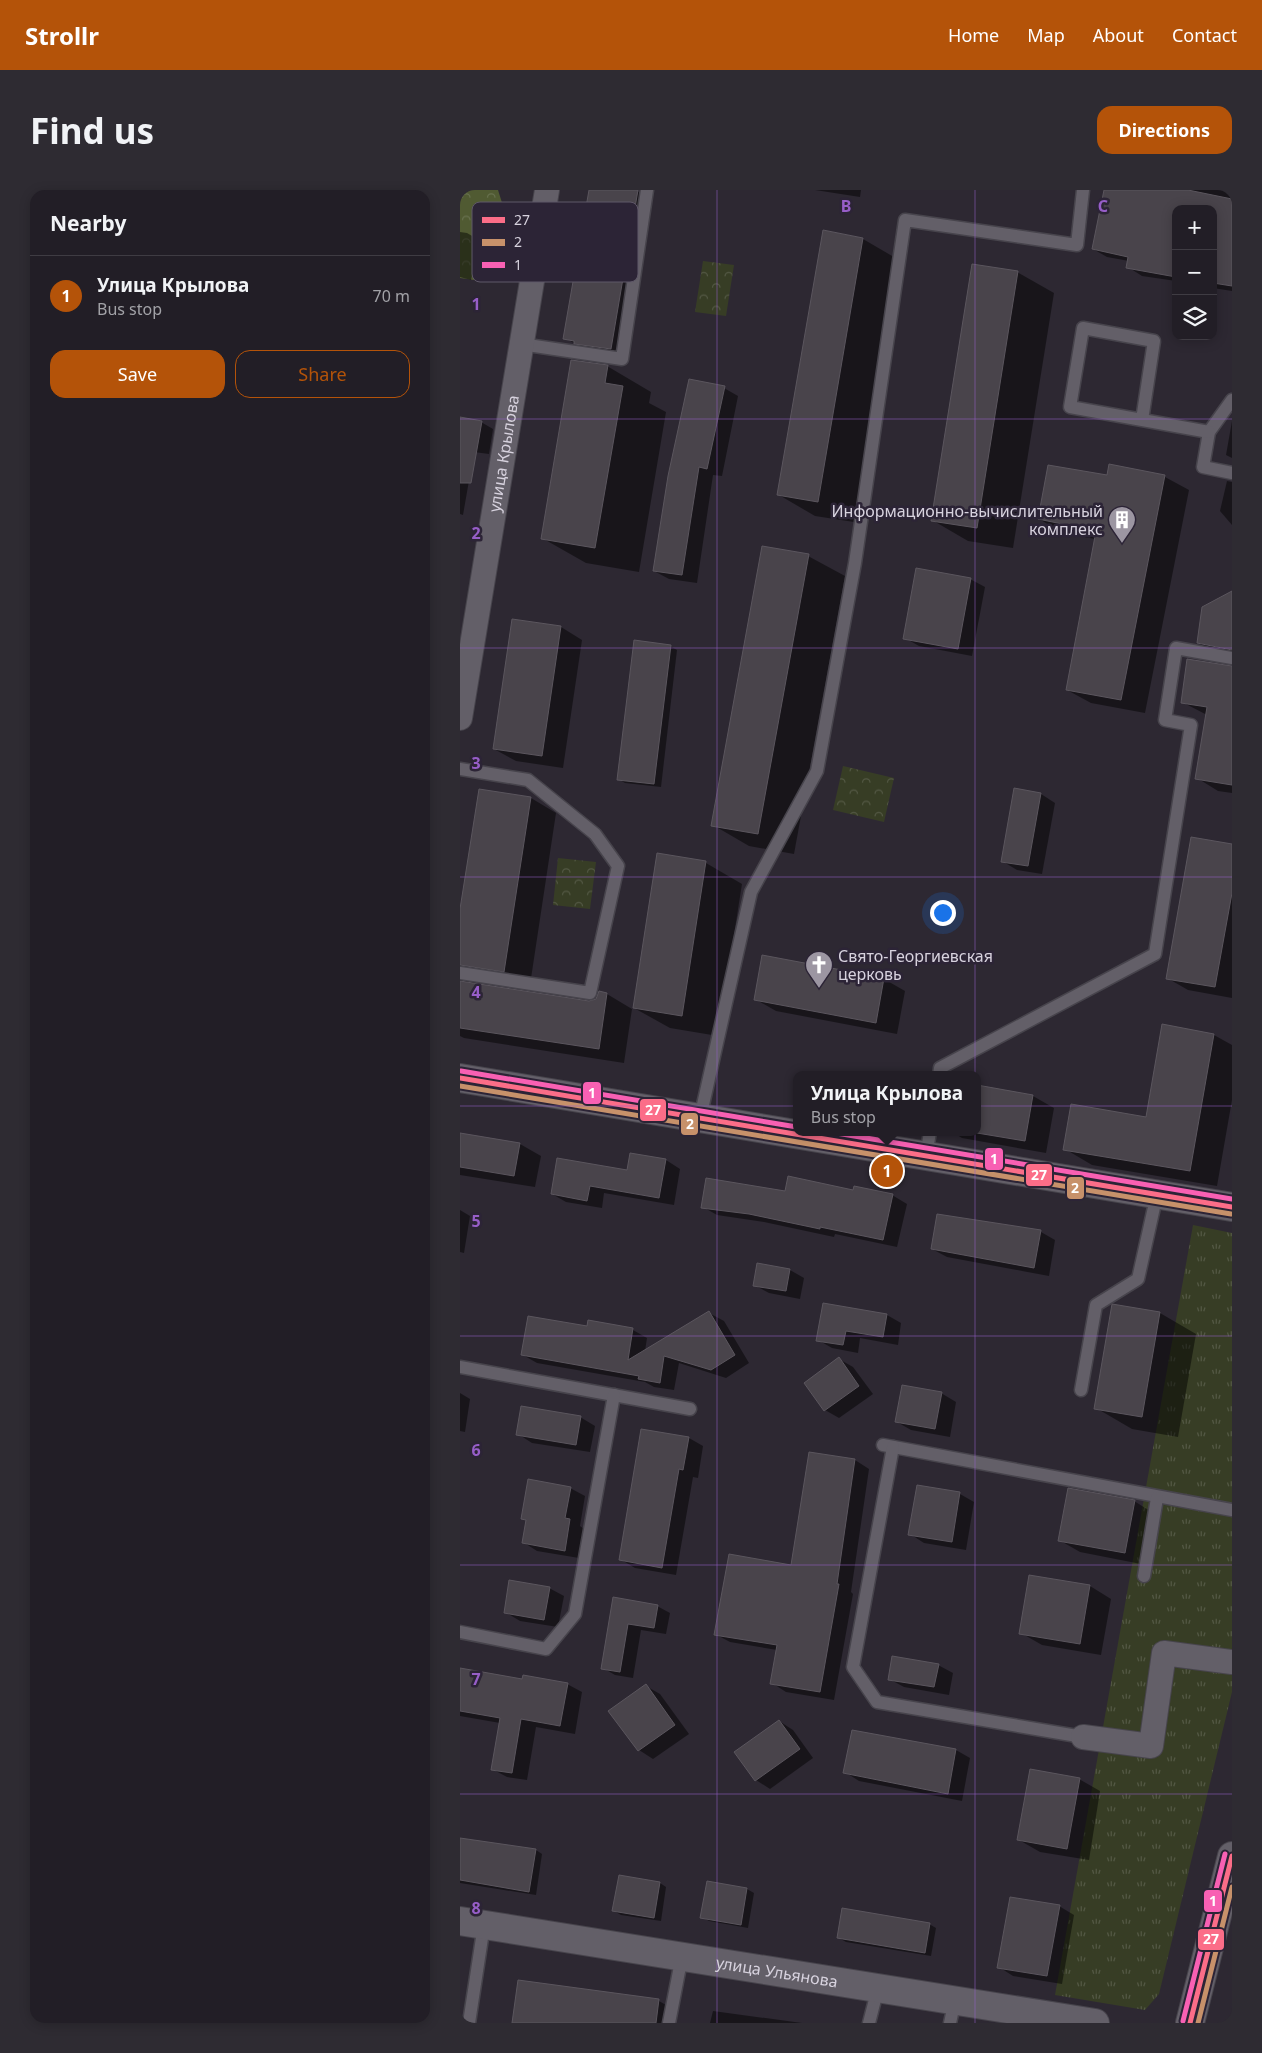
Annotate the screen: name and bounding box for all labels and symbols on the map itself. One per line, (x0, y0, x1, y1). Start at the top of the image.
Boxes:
text: B (841, 195, 851, 217)
text: C (1098, 195, 1108, 217)
legend (472, 202, 638, 282)
text: 27 (514, 210, 530, 229)
text: 2 (514, 232, 522, 251)
text: 1 (514, 255, 522, 274)
text: 1 (471, 293, 481, 315)
street label: улица Крылова (483, 393, 524, 514)
place label: Информационно-вычислительный комплекс (831, 500, 1103, 540)
building icon: Информационно-вычислительный комплекс (1107, 505, 1137, 544)
text: 2 (471, 522, 481, 544)
text: 3 (471, 752, 481, 774)
your location (930, 900, 956, 926)
place label: Свято-Георгиевская церковь (838, 945, 993, 985)
church icon: Свято-Георгиевская церковь (804, 950, 834, 989)
text: 4 (471, 981, 481, 1003)
line badge: 1 (582, 1081, 602, 1105)
text: 1 (588, 1083, 596, 1102)
line badge: 27 (639, 1098, 667, 1122)
text: 27 (645, 1100, 661, 1119)
line badge: 2 (680, 1112, 699, 1136)
text: 2 (686, 1114, 694, 1133)
line badge: 1 (984, 1147, 1004, 1171)
text: 1 (990, 1149, 998, 1168)
pin: 1 (871, 1152, 903, 1190)
line badge: 27 (1025, 1163, 1053, 1187)
text: 27 (1031, 1165, 1047, 1184)
line badge: 2 (1066, 1176, 1085, 1200)
text: 2 (1071, 1178, 1079, 1197)
text: 5 (471, 1210, 481, 1232)
text: 6 (471, 1439, 481, 1461)
text: 7 (471, 1668, 481, 1690)
line badge: 1 (1203, 1889, 1223, 1913)
text: 1 (1209, 1891, 1217, 1910)
text: 8 (471, 1897, 481, 1919)
line badge: 27 (1197, 1928, 1225, 1951)
text: 27 (1203, 1929, 1219, 1948)
street label: улица Ульянова (714, 1951, 839, 1993)

